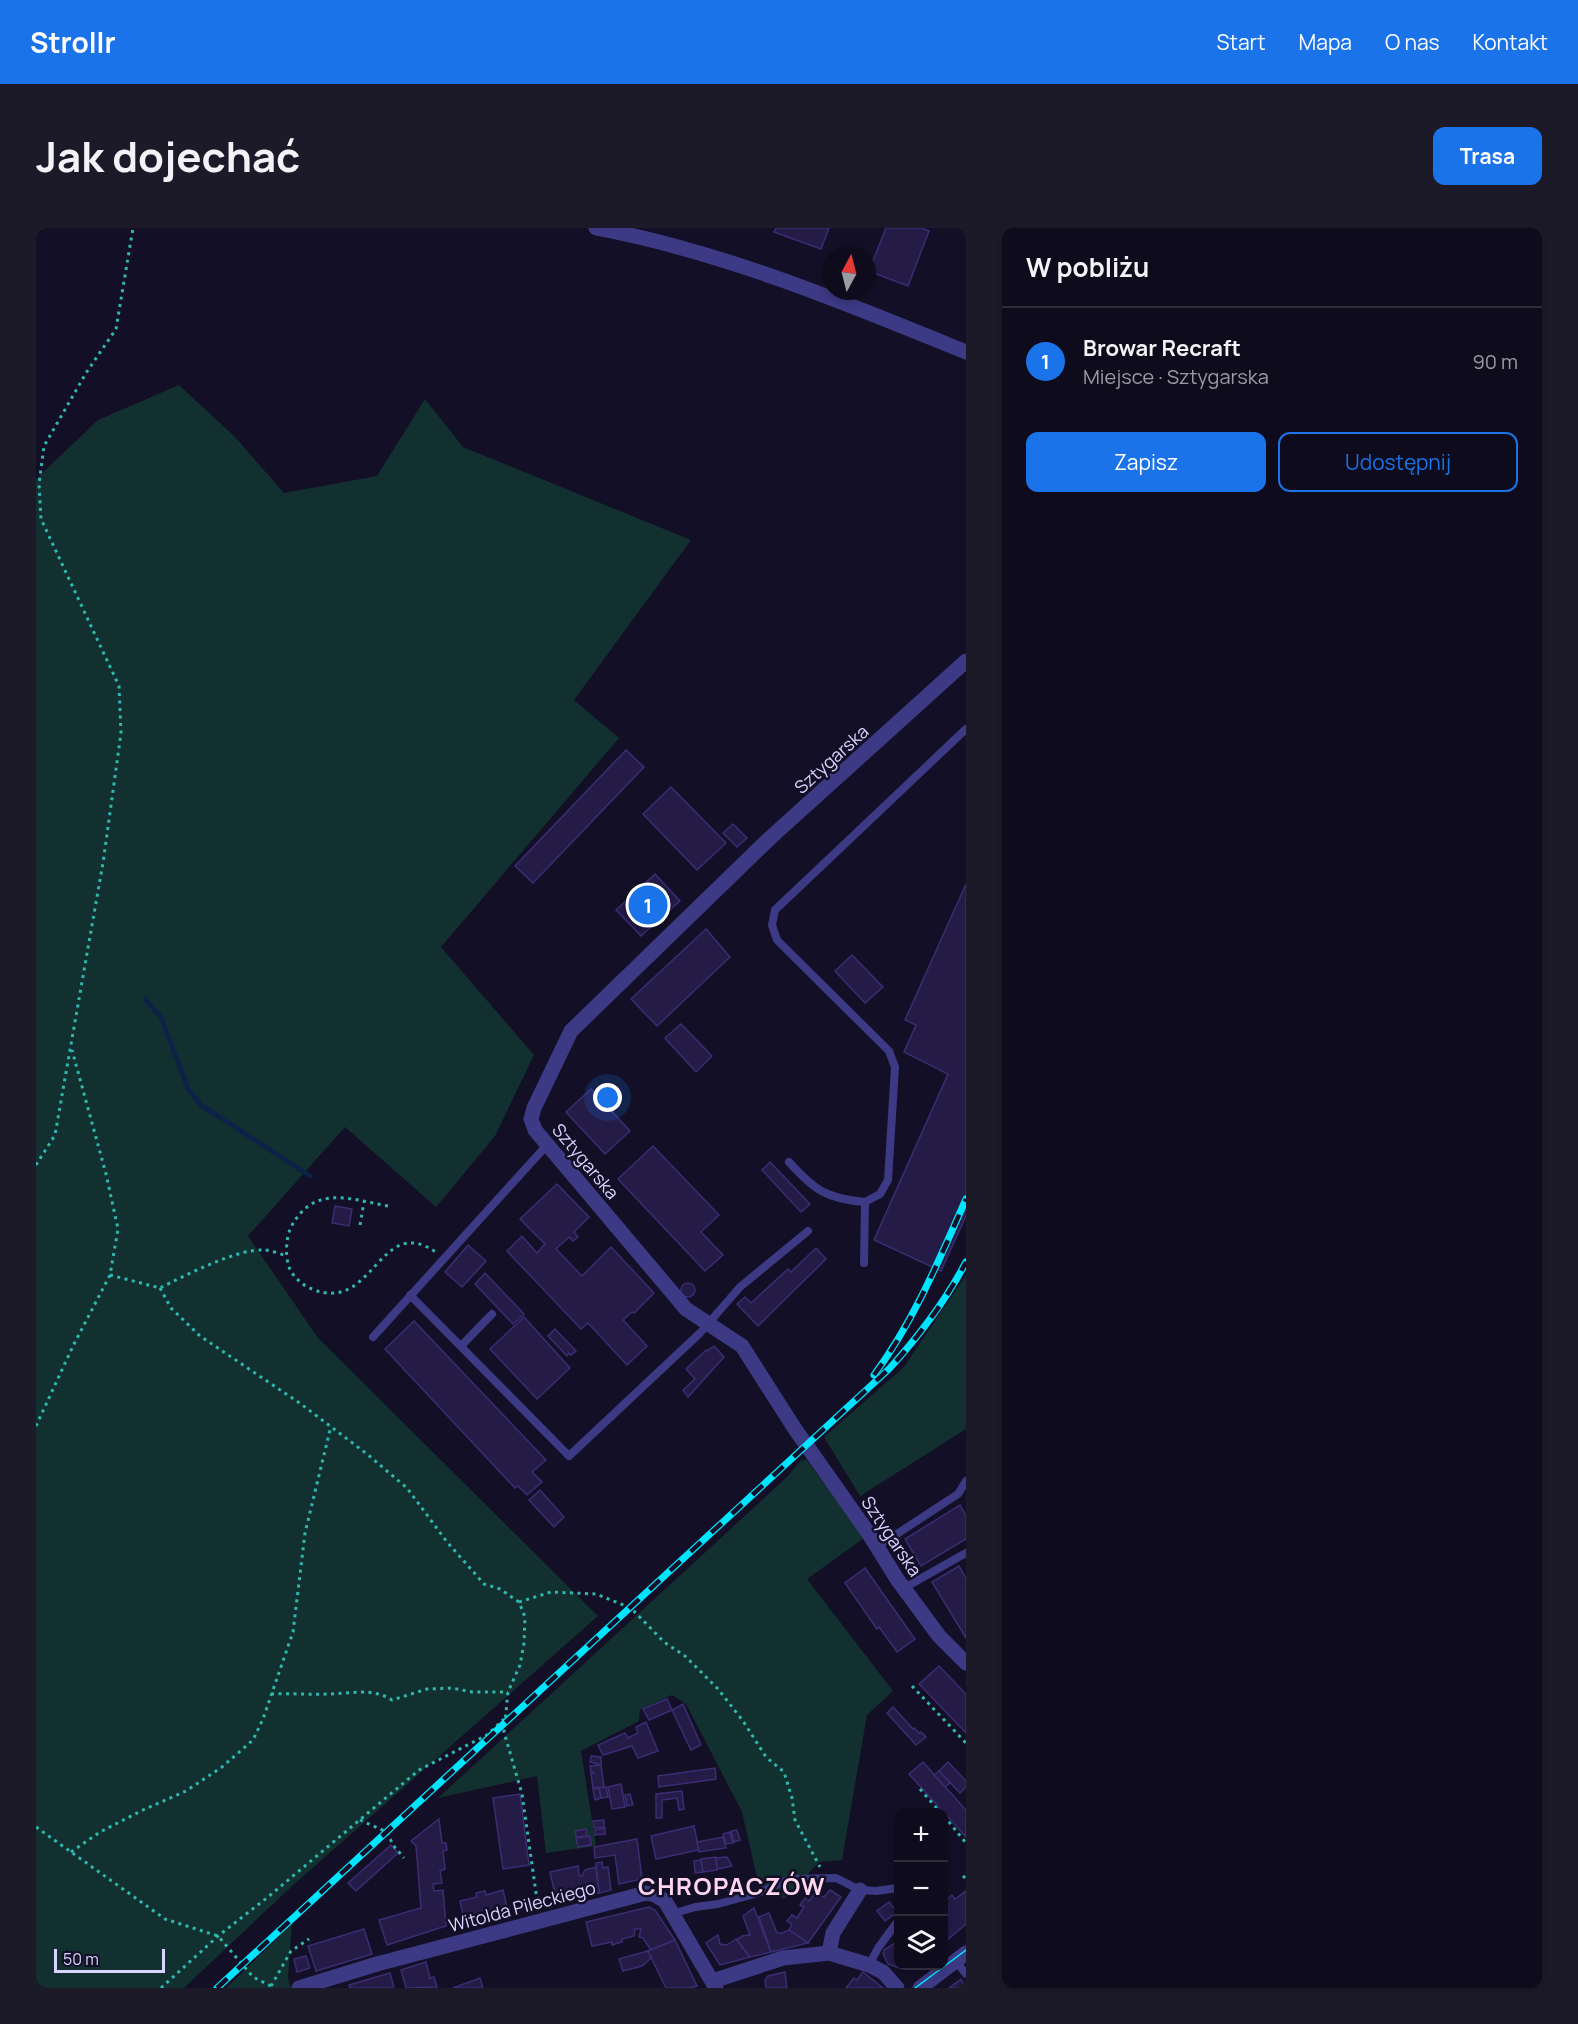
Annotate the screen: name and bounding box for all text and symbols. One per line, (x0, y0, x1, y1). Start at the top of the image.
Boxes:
text: Strollr (30, 23, 116, 61)
text: Start (1217, 28, 1266, 56)
text: Mapa (1299, 28, 1352, 56)
text: O nas (1385, 28, 1440, 56)
text: Kontakt (1473, 28, 1548, 56)
text: Jak dojechać (36, 127, 300, 185)
button: Trasa (1433, 127, 1542, 185)
north arrow (822, 246, 876, 300)
text: W pobliżu (1026, 249, 1149, 285)
text: Browar Recraft (1083, 333, 1241, 363)
text: 1 (1041, 348, 1050, 375)
text: 90 m (1472, 348, 1518, 375)
text: Miejsce · Sztygarska (1083, 363, 1269, 390)
button: Zapisz (1026, 432, 1266, 492)
button: Udostępnij (1278, 432, 1518, 492)
street label: Sztygarska (789, 719, 873, 799)
pin: 1 (628, 882, 668, 928)
your location (593, 1083, 622, 1112)
street label: Sztygarska (547, 1118, 625, 1204)
street label: Sztygarska (856, 1491, 928, 1581)
map controls (894, 1808, 948, 1970)
button: + (894, 1808, 948, 1862)
button: − (894, 1862, 948, 1916)
district label: CHROPACZÓW (638, 1869, 826, 1902)
street label: Witolda Pileckiego (446, 1875, 598, 1937)
button: layers (894, 1916, 948, 1970)
scale bar (54, 1946, 165, 1974)
text: 50 m (63, 1948, 99, 1970)

